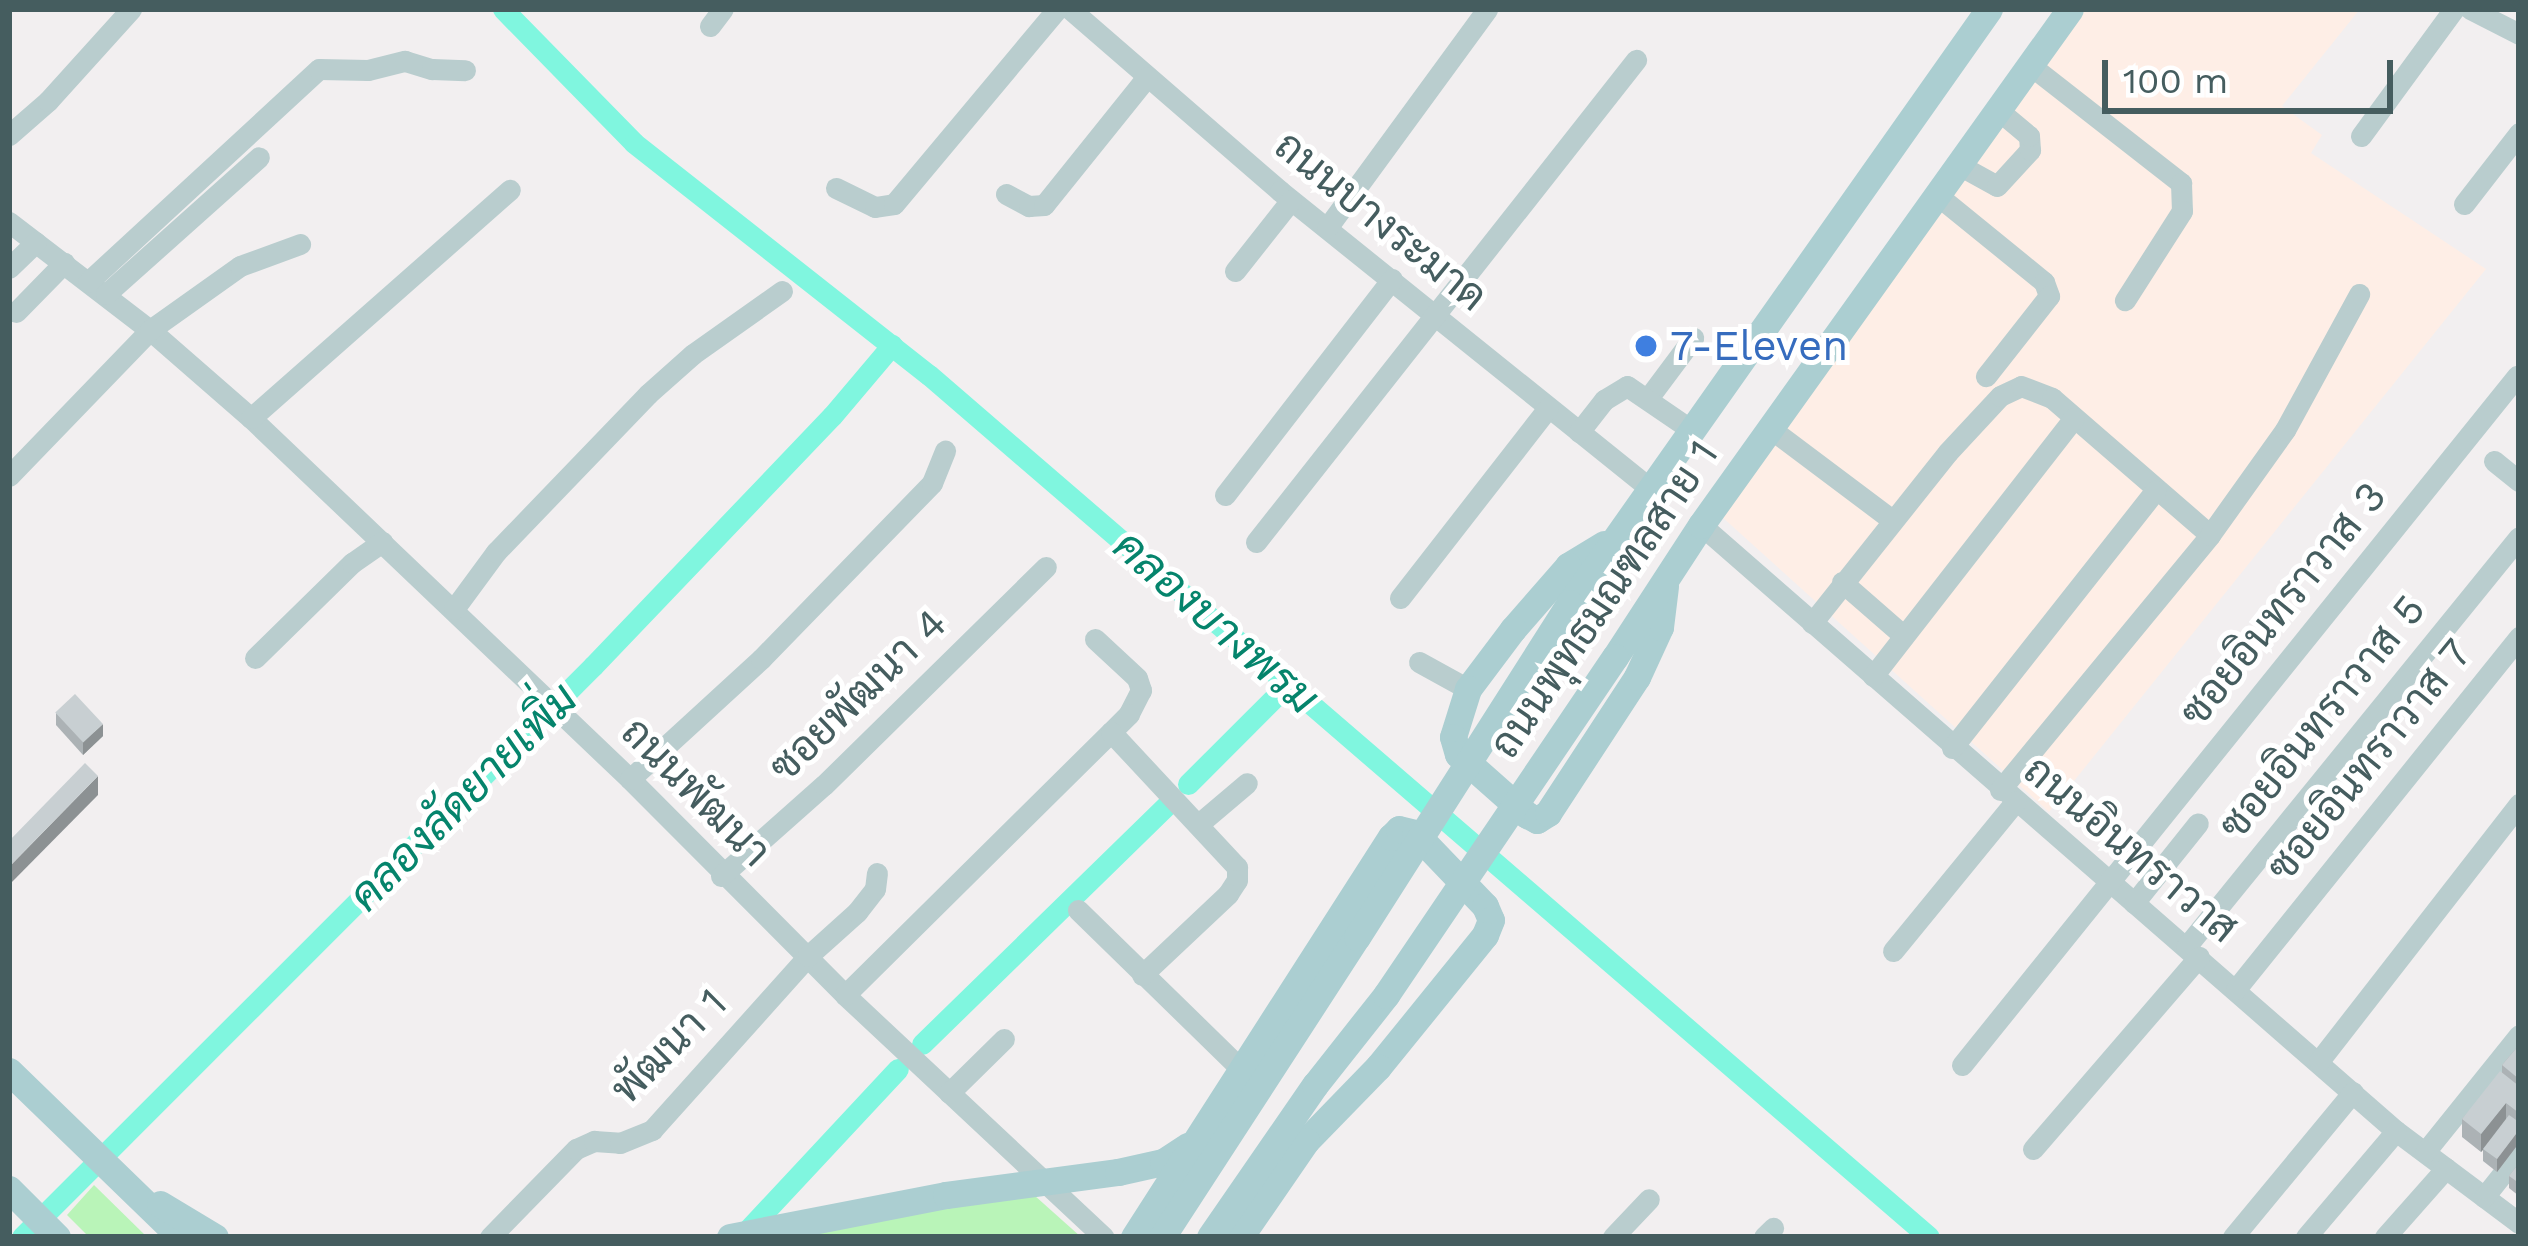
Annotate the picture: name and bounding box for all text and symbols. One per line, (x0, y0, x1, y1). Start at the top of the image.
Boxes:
scale bar (2108, 36, 2399, 110)
text: 100 m (2123, 60, 2228, 102)
street label: ถนนบางระมาด (1265, 120, 1497, 322)
place label: 7-Eleven (1670, 321, 1848, 371)
marker: 7-Eleven (1633, 333, 1659, 359)
street label: ถนนพุทธมณฑลสาย 1 (1479, 430, 1729, 768)
street label: ซอยอินทราวาส 3 (2169, 472, 2397, 736)
water label: คลองบางพรม (1103, 519, 1329, 725)
street label: ซอยอินทราวาส 5 (2208, 585, 2436, 849)
street label: ซอยพัฒนา 4 (759, 598, 957, 792)
street label: ซอยอินทราวาส 7 (2256, 628, 2482, 892)
water label: คลองลัดยายเพิ่ม (338, 672, 588, 922)
street label: ถนนพัฒนา (611, 707, 781, 877)
street label: ถนนอินทราวาส (2014, 745, 2248, 953)
street label: พัฒนา 1 (601, 978, 737, 1114)

